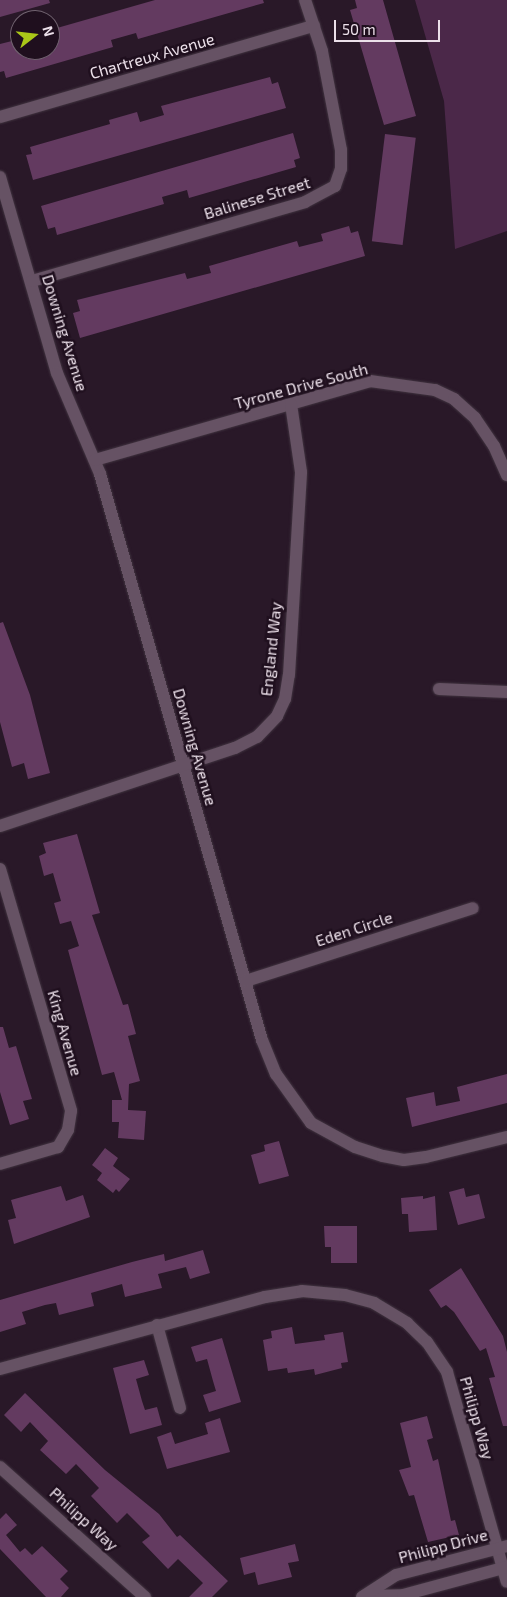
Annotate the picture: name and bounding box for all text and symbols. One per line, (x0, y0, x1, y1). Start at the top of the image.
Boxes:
north arrow (10, 10, 60, 60)
scale bar (337, 10, 443, 42)
text: 50 m (342, 20, 376, 38)
text: N (39, 24, 59, 38)
street label: Chartreux Avenue (87, 29, 217, 83)
street label: Balinese Street (202, 173, 312, 223)
street label: Downing Avenue (38, 272, 92, 394)
street label: Tyrone Drive South (232, 359, 370, 413)
street label: England Way (256, 601, 286, 697)
street label: Downing Avenue (169, 686, 221, 808)
street label: Eden Circle (313, 908, 395, 950)
street label: King Avenue (44, 988, 86, 1078)
street label: Philipp Way (456, 1374, 498, 1462)
street label: Philipp Way (46, 1483, 122, 1555)
street label: Philipp Drive (396, 1525, 490, 1567)

